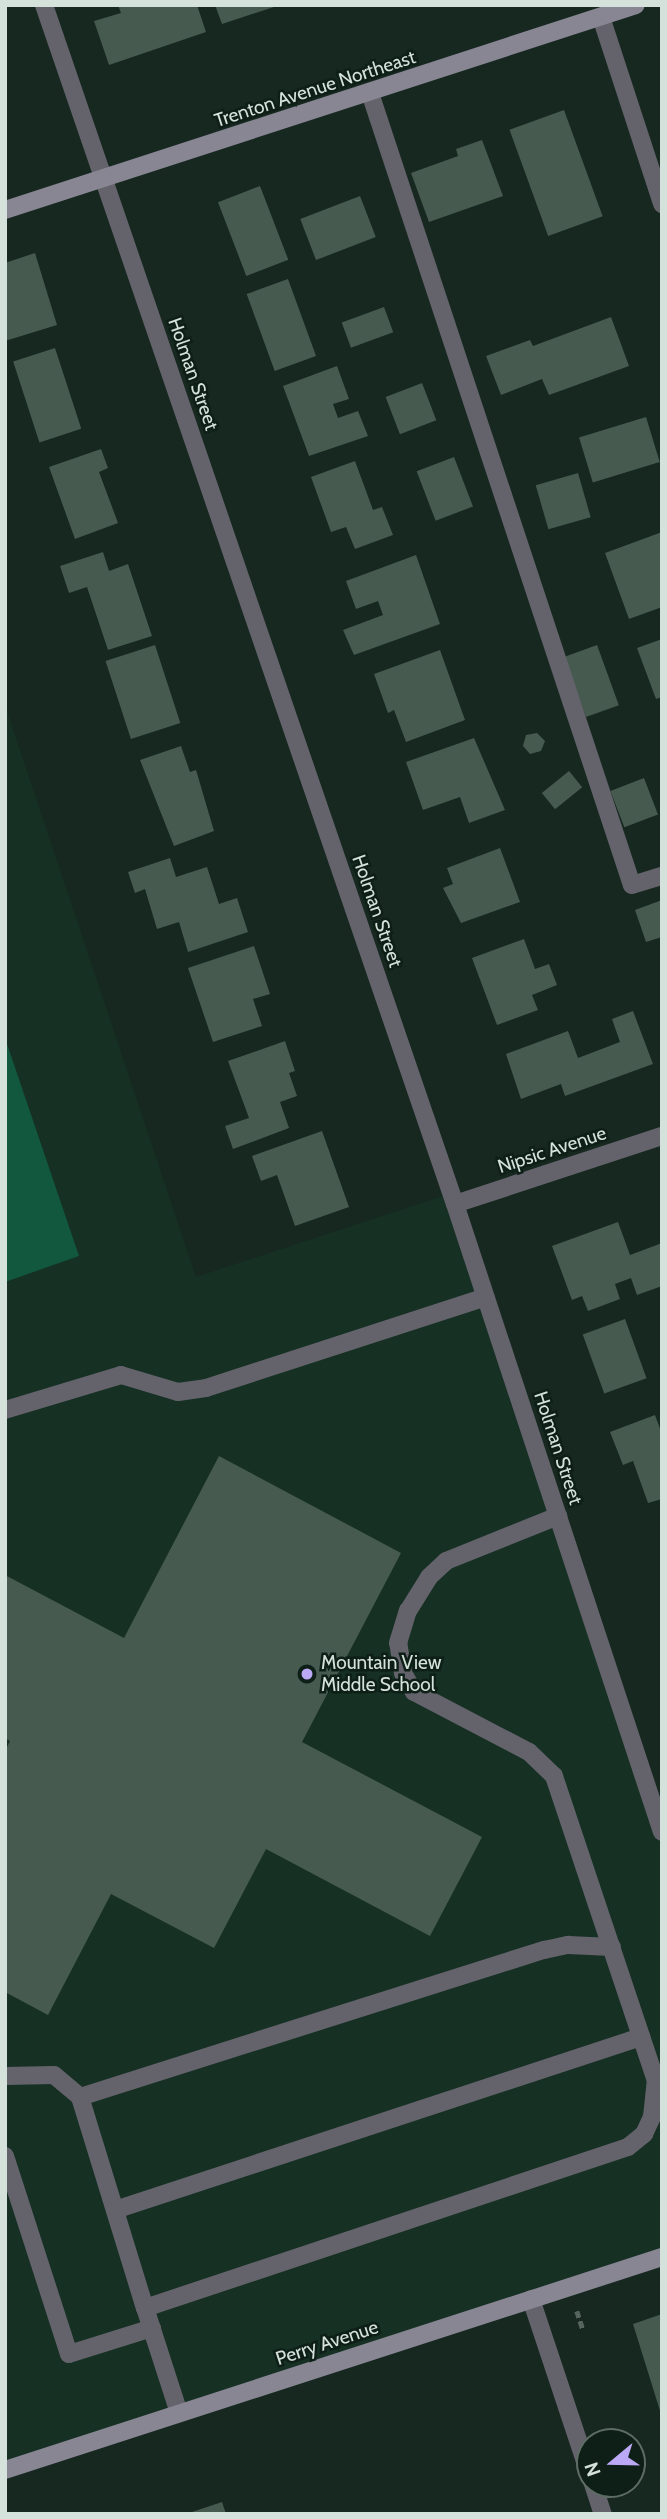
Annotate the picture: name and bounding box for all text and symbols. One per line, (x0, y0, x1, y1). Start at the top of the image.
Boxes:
street label: Trenton Avenue Northeast (212, 46, 418, 132)
street label: Holman Street (163, 315, 223, 433)
street label: Holman Street (347, 852, 407, 970)
street label: Nipsic Avenue (495, 1122, 609, 1178)
street label: Holman Street (529, 1389, 587, 1507)
place label: Mountain View Middle School (321, 1652, 441, 1696)
marker: Mountain View Middle School (299, 1666, 315, 1682)
street label: Perry Avenue (273, 2316, 381, 2370)
north arrow (576, 2428, 646, 2498)
text: N (580, 2459, 606, 2479)

